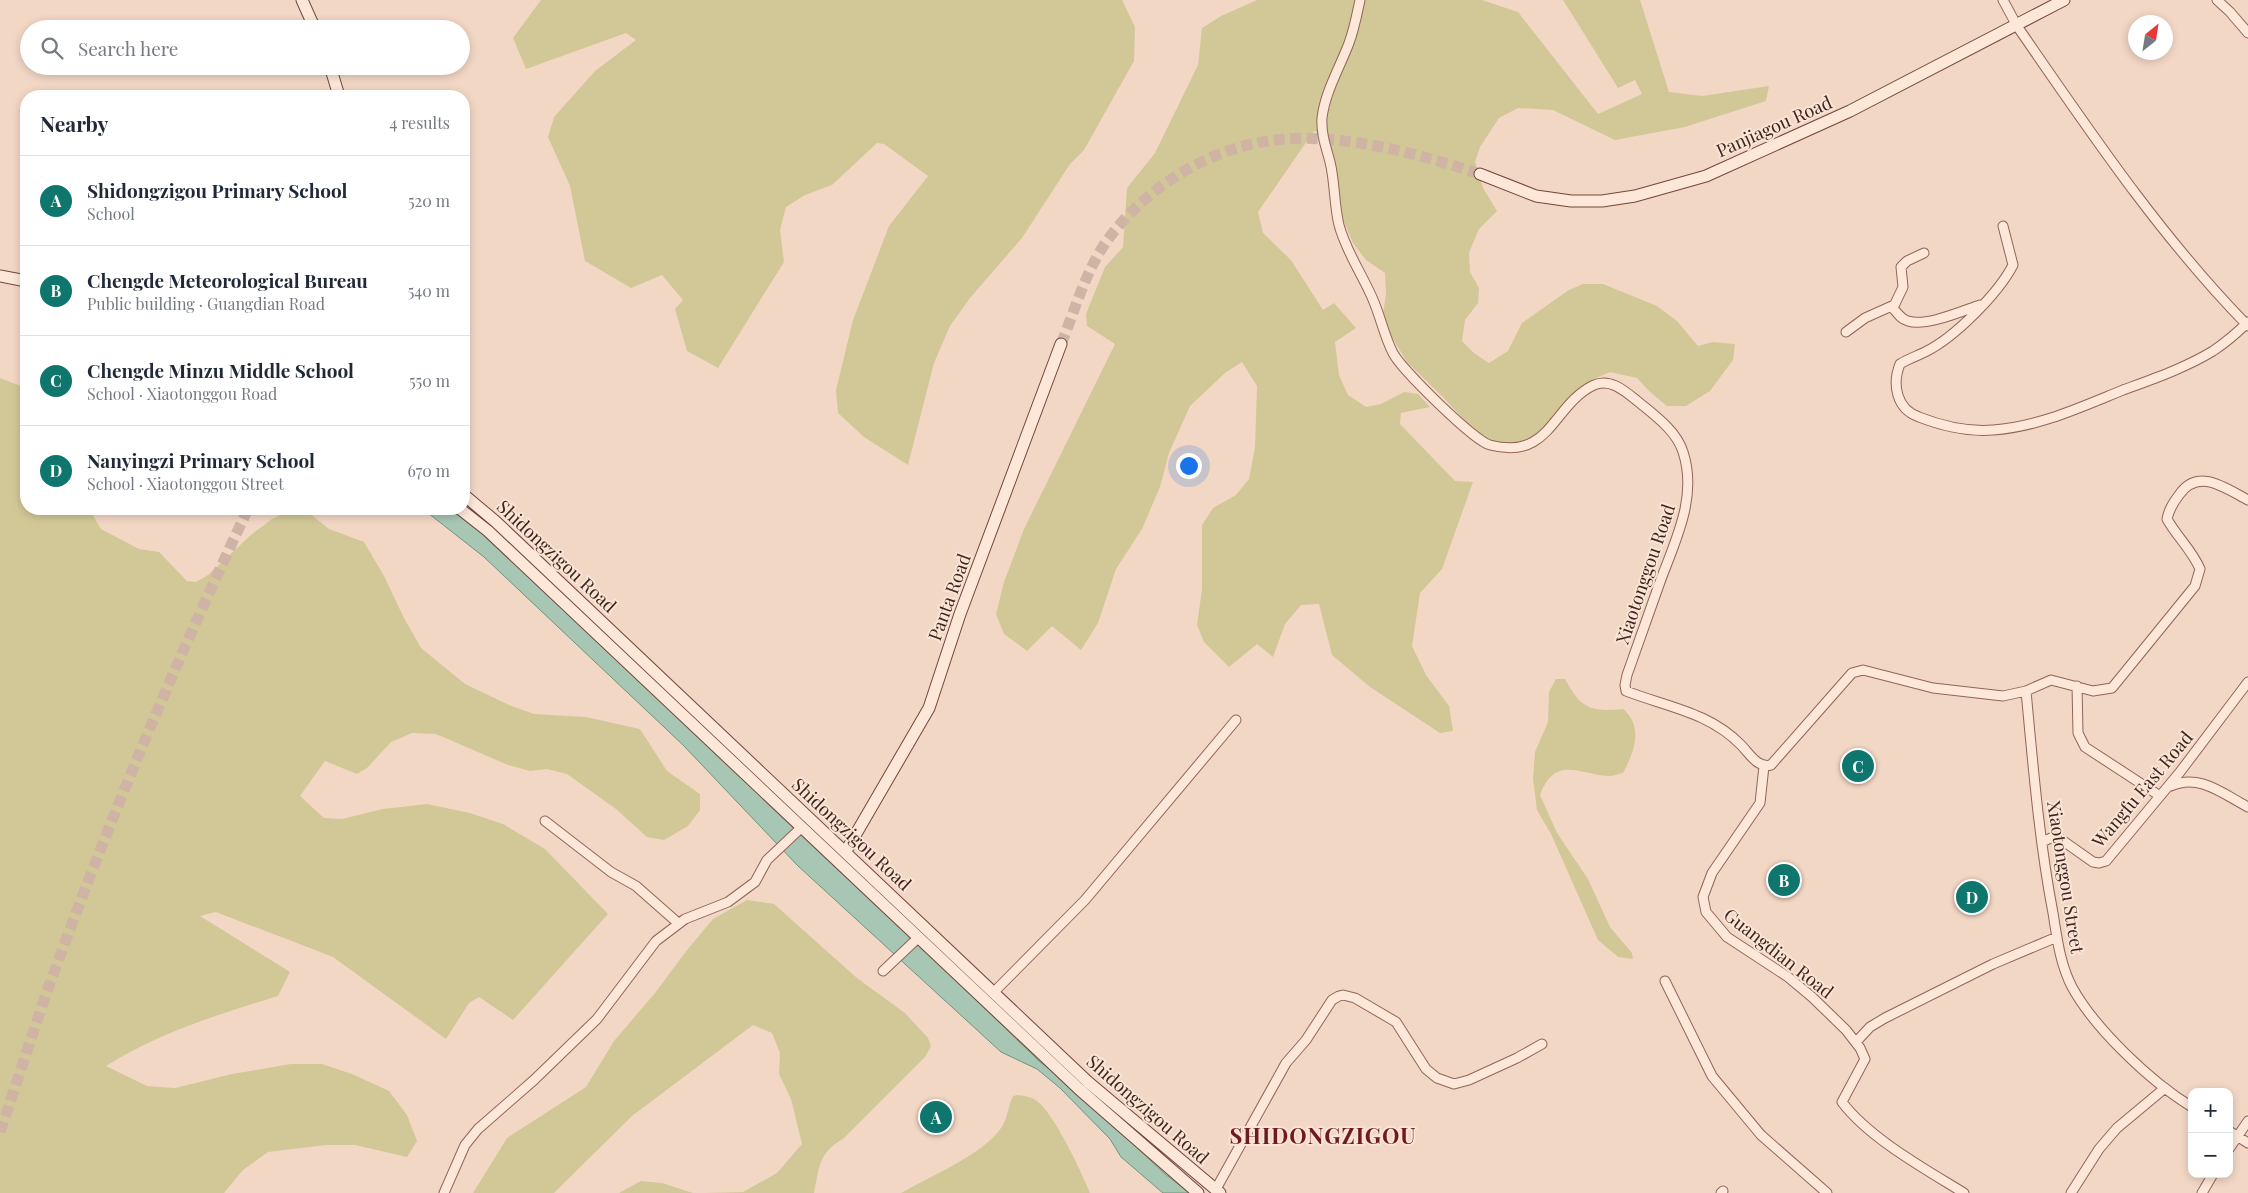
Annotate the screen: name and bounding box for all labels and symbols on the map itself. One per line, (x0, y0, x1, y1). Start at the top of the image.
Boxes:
north arrow (2128, 15, 2173, 60)
street label: Panjiagou Road (1712, 90, 1836, 162)
your location (1176, 453, 1202, 479)
street label: Shidongzigou Road (492, 494, 622, 618)
street label: Xiaotonggou Road (1610, 500, 1680, 647)
street label: Panta Road (922, 550, 976, 644)
street label: Wangfu East Road (2086, 725, 2198, 853)
pin: C (1842, 747, 1874, 785)
street label: Shidongzigou Road (787, 772, 917, 896)
street label: Xiaotonggou Street (2042, 799, 2090, 956)
pin: B (1768, 861, 1800, 899)
pin: D (1956, 878, 1988, 916)
street label: Guangdian Road (1719, 903, 1839, 1004)
street label: Shidongzigou Road (1082, 1049, 1215, 1169)
pin: A (920, 1098, 952, 1136)
district label: SHIDONGZIGOU (1230, 1120, 1416, 1150)

